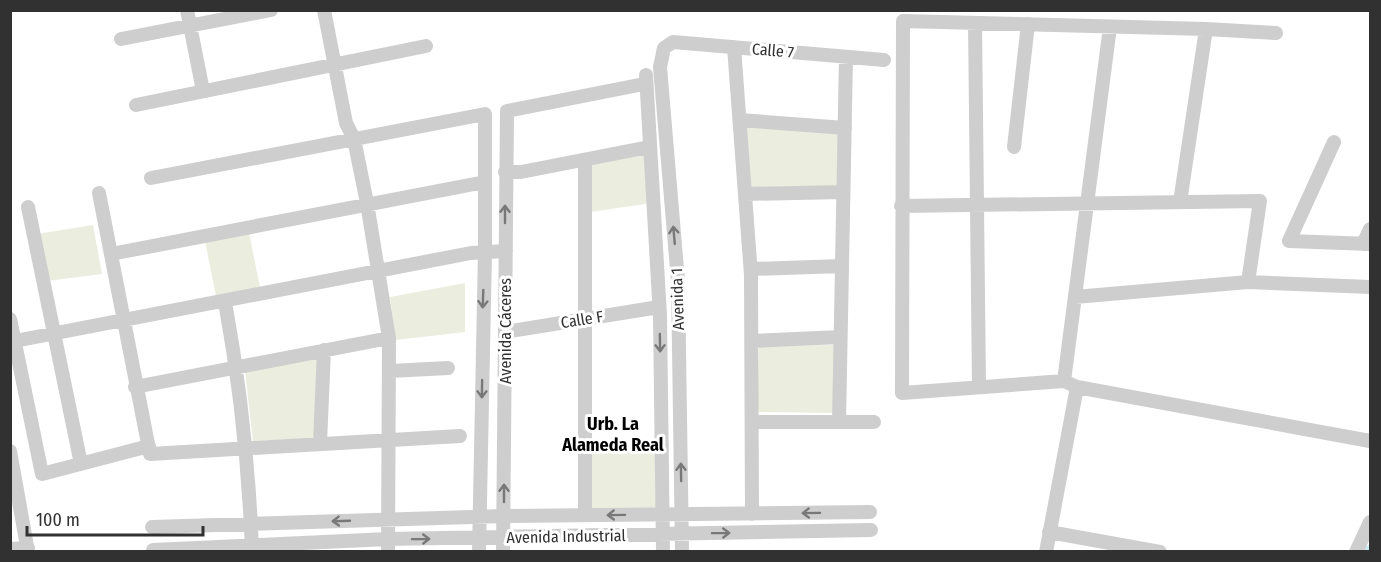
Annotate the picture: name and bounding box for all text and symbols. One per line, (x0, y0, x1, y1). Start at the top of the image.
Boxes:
street label: Calle 7 (751, 39, 795, 62)
one-way arrow (499, 205, 511, 225)
one-way arrow (668, 226, 679, 246)
street label: Avenida 1 (667, 268, 688, 330)
street label: Avenida Cáceres (496, 278, 515, 384)
one-way arrow (478, 288, 489, 308)
street label: Calle F (560, 307, 605, 332)
one-way arrow (654, 332, 666, 352)
one-way arrow (476, 379, 487, 399)
district label: Urb. La Alameda Real (561, 413, 664, 456)
one-way arrow (675, 463, 687, 483)
one-way arrow (498, 484, 510, 504)
scale bar (27, 499, 202, 537)
one-way arrow (802, 507, 822, 519)
text: 100 m (36, 509, 80, 531)
one-way arrow (607, 509, 627, 521)
one-way arrow (331, 515, 351, 526)
street label: Avenida Industrial (506, 526, 626, 547)
one-way arrow (710, 527, 730, 539)
one-way arrow (410, 533, 430, 544)

